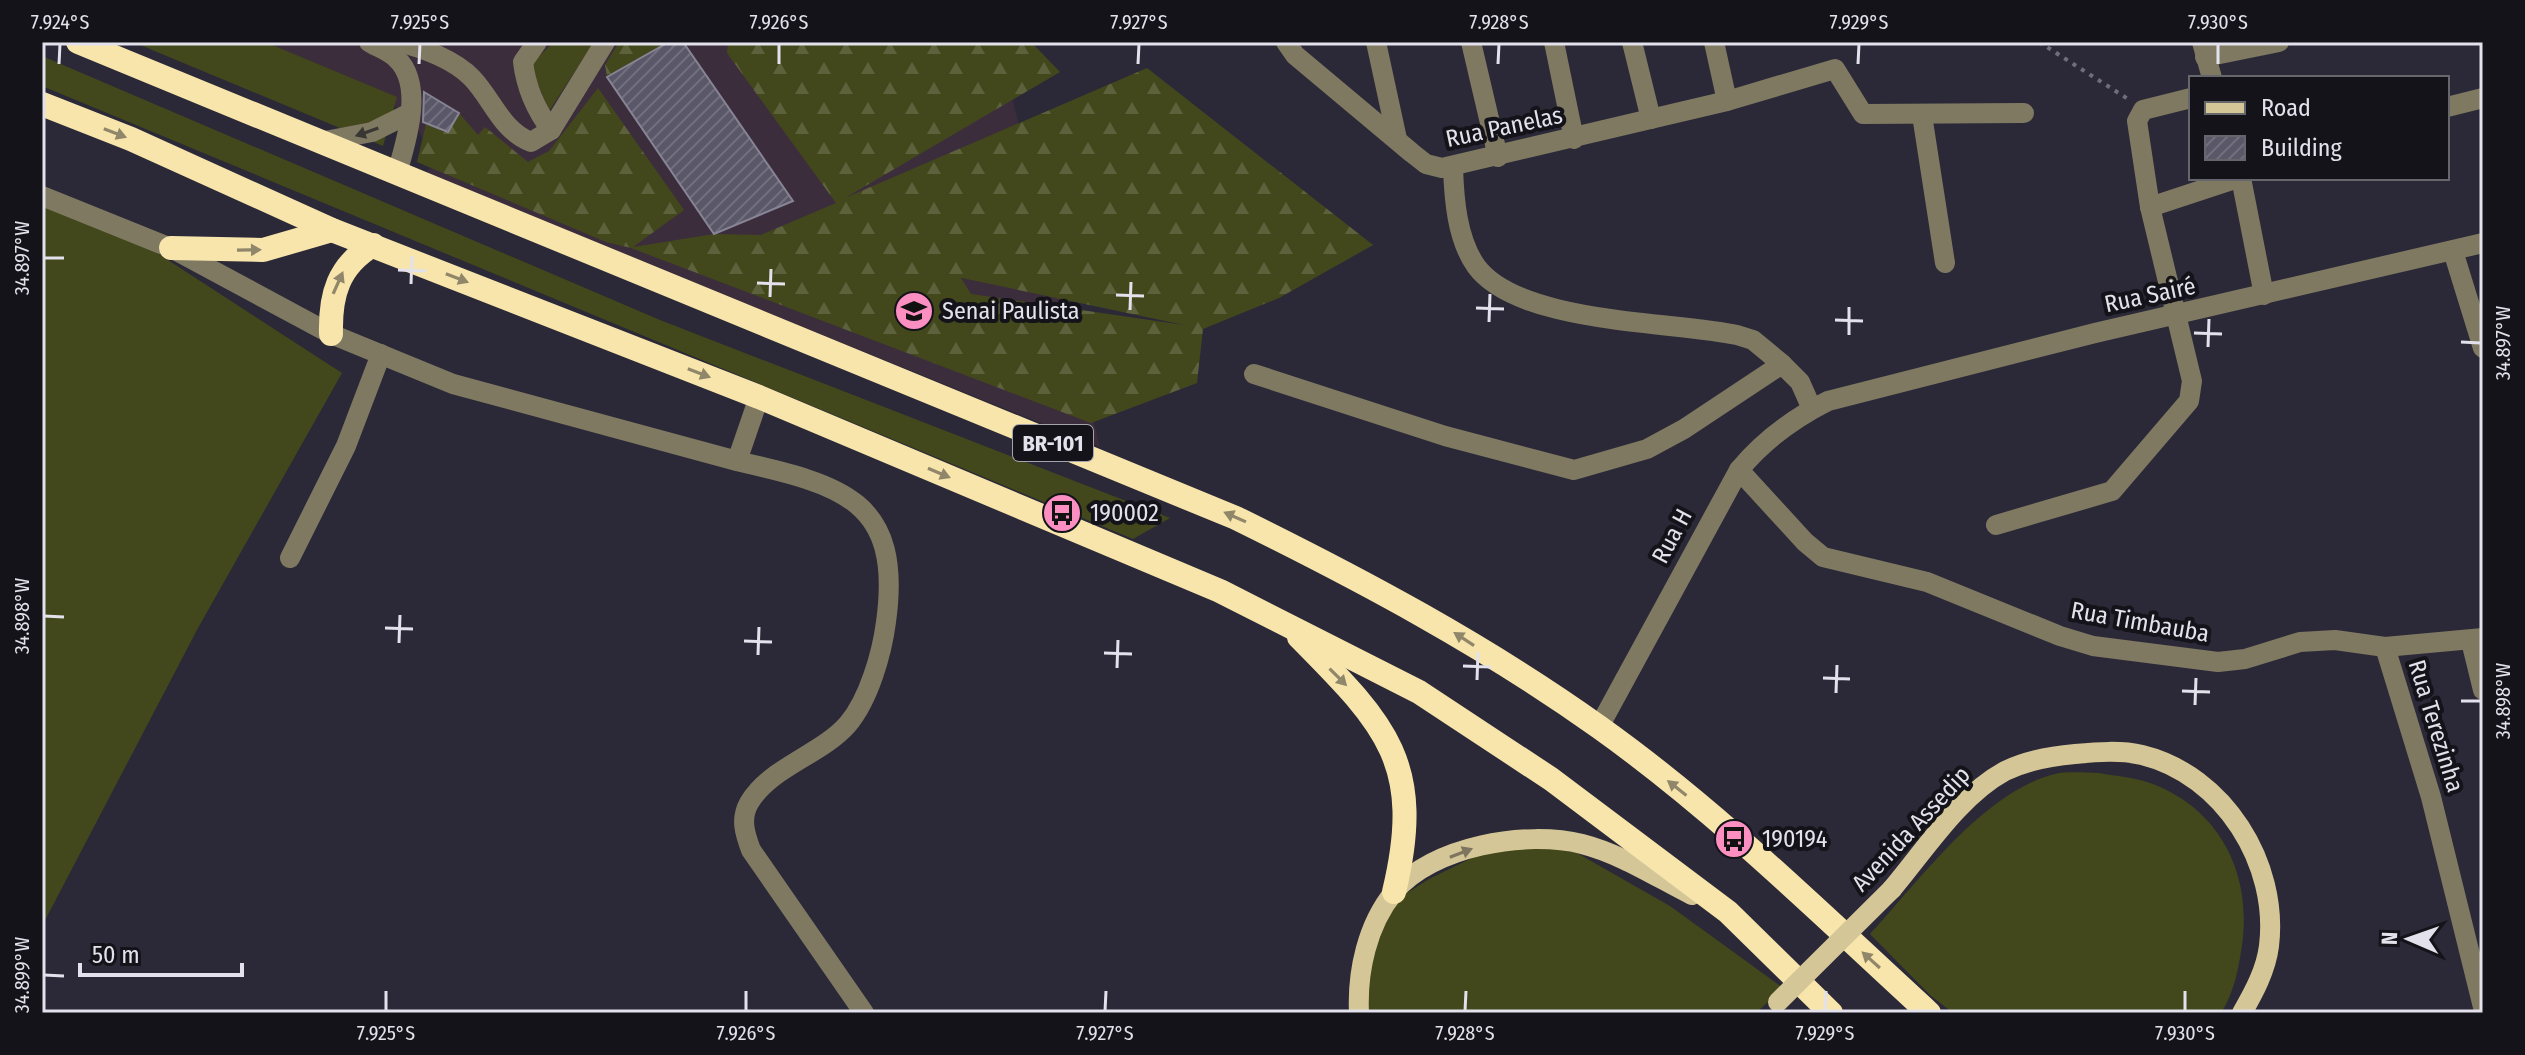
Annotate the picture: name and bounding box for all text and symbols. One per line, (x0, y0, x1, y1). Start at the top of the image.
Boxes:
text: 7.924°S (31, 10, 89, 34)
text: 7.925°S (391, 10, 449, 34)
text: 7.926°S (749, 10, 809, 34)
text: 7.927°S (1110, 10, 1168, 34)
text: 7.928°S (1469, 10, 1529, 34)
text: 7.929°S (1830, 10, 1889, 34)
text: 7.930°S (2188, 10, 2248, 34)
legend (2189, 76, 2449, 180)
text: Road (2261, 94, 2311, 122)
street label: Rua Panelas (1443, 101, 1565, 153)
one-way arrow (103, 127, 127, 140)
one-way arrow (355, 127, 379, 139)
text: Building (2261, 134, 2343, 162)
text: 34.897°W (10, 221, 34, 295)
one-way arrow (237, 244, 262, 256)
one-way arrow (332, 272, 345, 295)
one-way arrow (445, 272, 469, 285)
street label: Rua Sairé (2102, 272, 2198, 318)
school or university icon: Senai Paulista (893, 290, 935, 332)
place label: Senai Paulista (942, 297, 1080, 325)
text: 34.897°W (2491, 306, 2515, 380)
one-way arrow (687, 367, 711, 380)
road number: BR-101 (1013, 425, 1093, 461)
one-way arrow (927, 466, 951, 479)
bus stop icon: 190002 (1041, 492, 1083, 534)
place label: 190002 (1090, 499, 1159, 527)
street label: Rua H (1646, 504, 1698, 568)
one-way arrow (1223, 511, 1246, 524)
text: 34.898°W (10, 578, 34, 654)
street label: Rua Timbauba (2069, 596, 2211, 648)
one-way arrow (1454, 631, 1475, 646)
street label: Rua Terezinha (2403, 657, 2469, 795)
text: 34.898°W (2491, 663, 2515, 739)
one-way arrow (1328, 667, 1347, 686)
street label: Avenida Assedip (1846, 761, 1976, 897)
one-way arrow (1667, 781, 1687, 797)
bus stop icon: 190194 (1713, 818, 1755, 860)
place label: 190194 (1762, 825, 1827, 853)
one-way arrow (1449, 846, 1473, 859)
north arrow (2369, 899, 2449, 979)
scale bar (80, 927, 242, 977)
text: N (2376, 931, 2403, 945)
text: 34.899°W (10, 937, 34, 1013)
text: 50 m (92, 941, 140, 969)
one-way arrow (1862, 952, 1881, 970)
text: 7.925°S (357, 1021, 415, 1045)
text: 7.926°S (716, 1021, 776, 1045)
text: 7.927°S (1076, 1021, 1134, 1045)
text: 7.928°S (1435, 1021, 1495, 1045)
text: 7.929°S (1796, 1021, 1855, 1045)
text: 7.930°S (2155, 1021, 2215, 1045)

